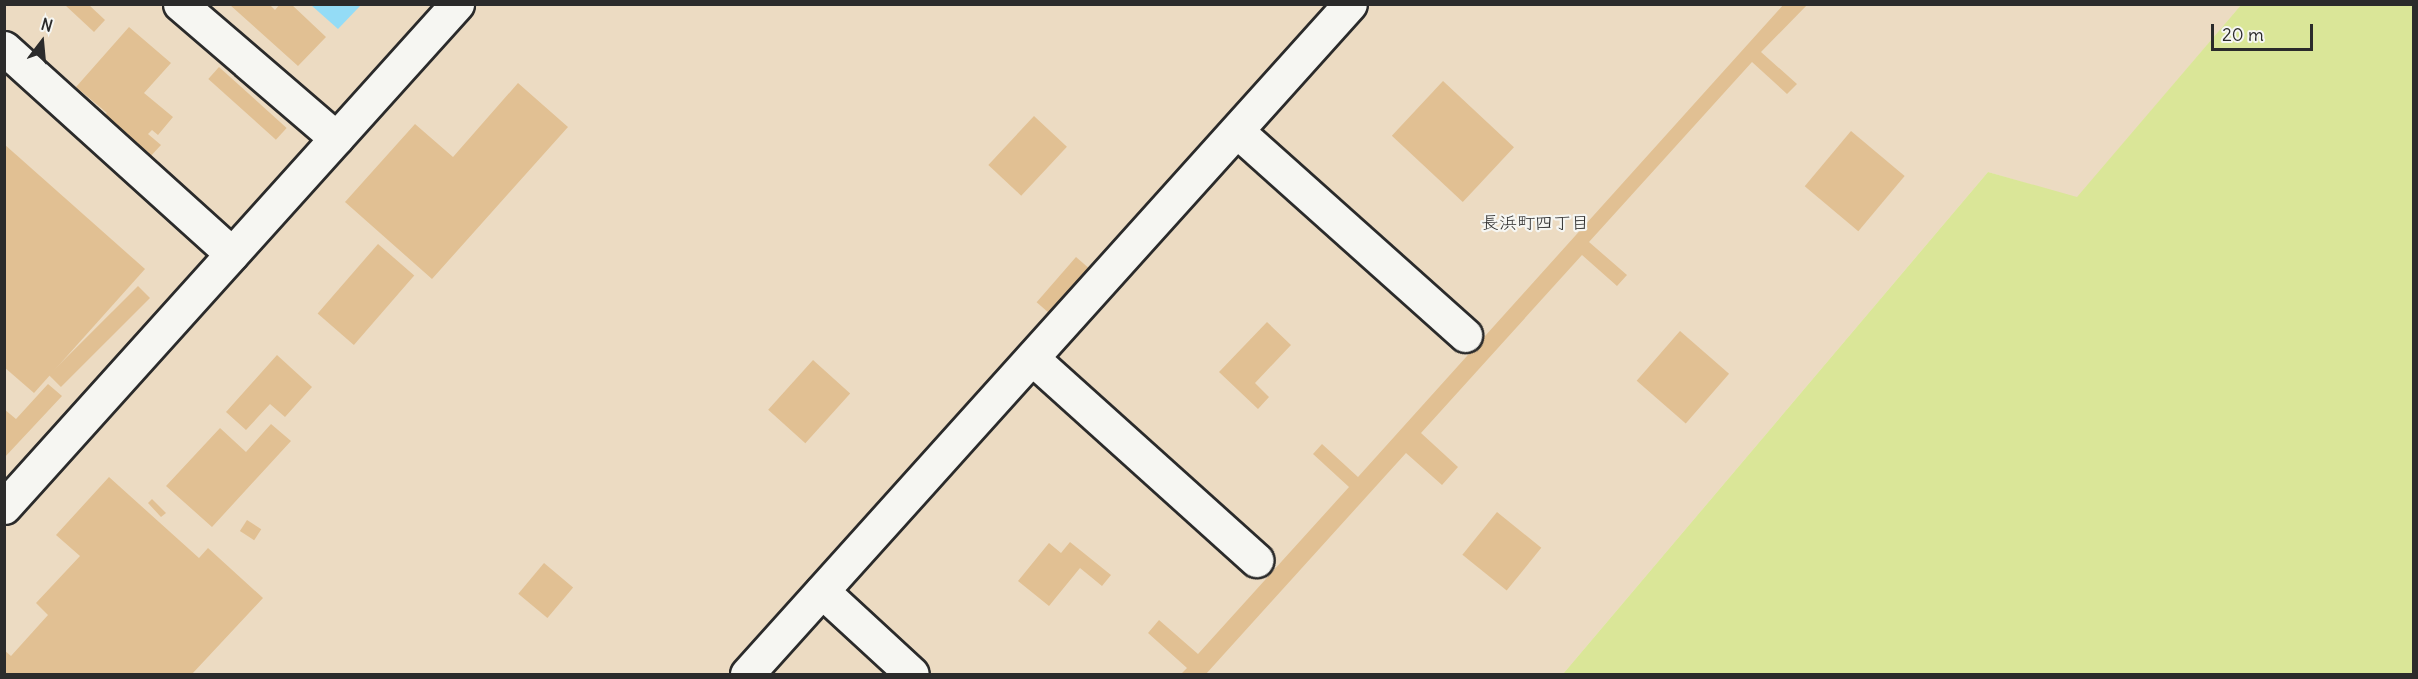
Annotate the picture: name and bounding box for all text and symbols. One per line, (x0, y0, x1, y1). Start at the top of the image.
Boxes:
north arrow (12, 12, 72, 72)
scale bar (2214, 12, 2316, 50)
text: N (39, 14, 55, 36)
text: 20 m (2222, 23, 2264, 46)
district label: 長浜町四丁目 (1481, 212, 1589, 234)

